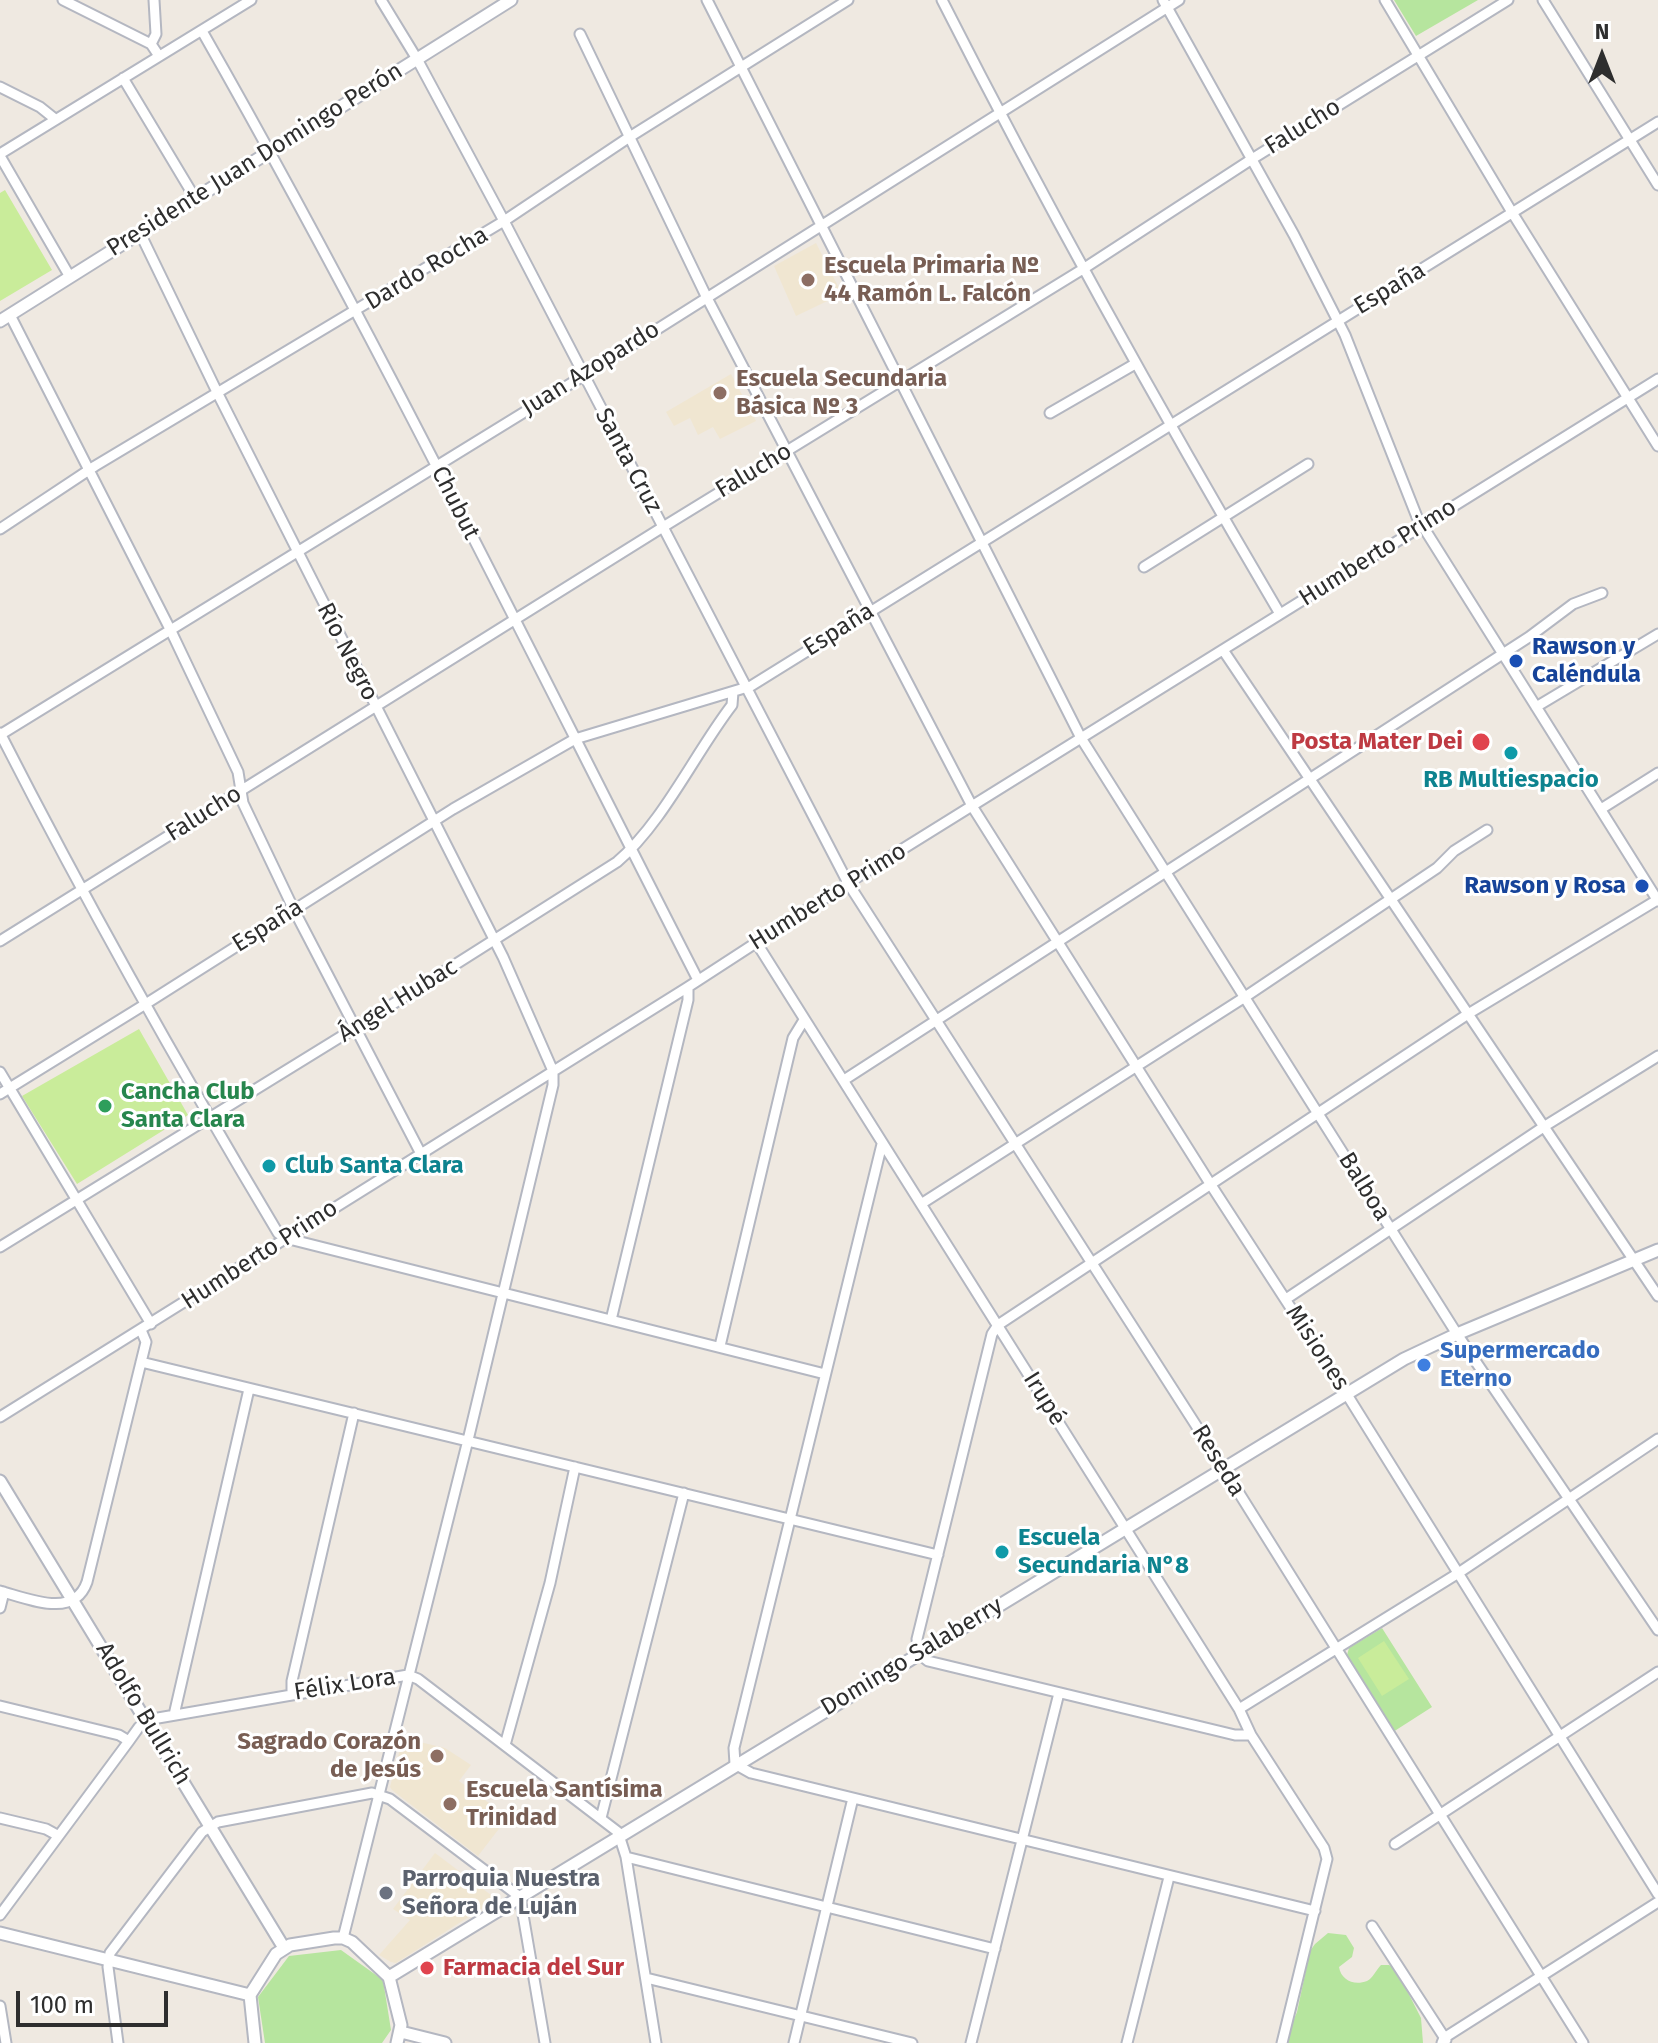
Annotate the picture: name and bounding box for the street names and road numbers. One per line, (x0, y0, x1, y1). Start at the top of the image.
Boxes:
street label: Presidente Juan Domingo Perón (102, 57, 408, 263)
street label: Falucho (1260, 93, 1346, 161)
street label: Dardo Rocha (360, 221, 494, 317)
street label: España (1349, 257, 1431, 321)
street label: Juan Azopardo (517, 315, 665, 423)
street label: Santa Cruz (588, 404, 668, 518)
street label: Falucho (711, 437, 797, 505)
street label: Chubut (424, 462, 486, 544)
street label: Humberto Primo (1294, 493, 1462, 613)
street label: España (798, 597, 880, 663)
street label: Río Negro (310, 598, 384, 706)
street label: Falucho (161, 780, 247, 848)
street label: Humberto Primo (744, 837, 912, 957)
street label: España (227, 893, 309, 959)
street label: Ángel Hubac (333, 953, 463, 1049)
street label: Balboa (1332, 1147, 1396, 1227)
street label: Humberto Primo (177, 1194, 343, 1316)
street label: Misiones (1279, 1300, 1355, 1396)
street label: Irupé (1017, 1367, 1071, 1431)
street label: Reseda (1185, 1420, 1251, 1502)
street label: Domingo Salaberry (816, 1591, 1008, 1723)
street label: Adolfo Bullrich (89, 1637, 197, 1791)
street label: Félix Lora (292, 1663, 398, 1707)

